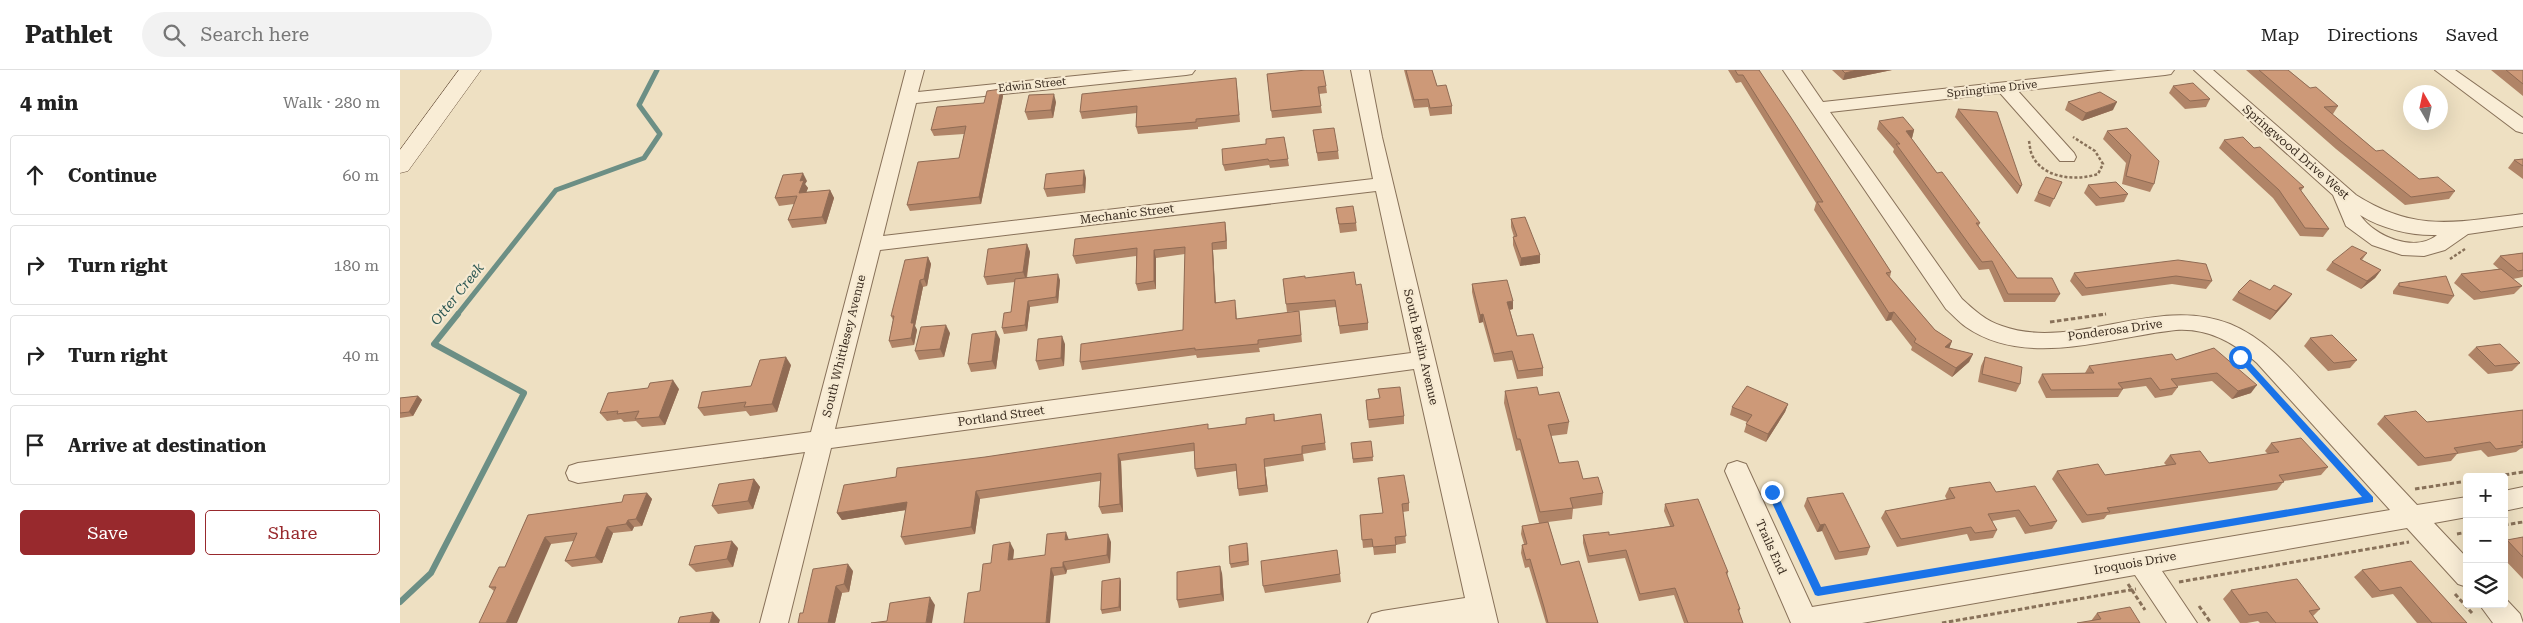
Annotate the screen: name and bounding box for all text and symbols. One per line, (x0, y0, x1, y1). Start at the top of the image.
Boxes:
search box (142, 12, 492, 57)
text: Pathlet (25, 21, 112, 49)
icon: search (160, 21, 188, 49)
text: Search here (200, 23, 309, 46)
text: Map (2261, 24, 2299, 45)
text: Directions (2327, 24, 2418, 45)
text: Saved (2446, 24, 2498, 45)
street label: Edwin Street (997, 75, 1067, 95)
street label: Springtime Drive (1946, 78, 2038, 100)
north arrow (2403, 85, 2448, 130)
text: 4 min (20, 91, 78, 115)
text: Walk · 280 m (283, 93, 380, 112)
street label: Springwood Drive West (2240, 102, 2353, 202)
icon: ahead (21, 161, 49, 189)
text: Continue (68, 164, 157, 187)
text: 60 m (342, 166, 379, 185)
street label: Mechanic Street (1079, 201, 1175, 227)
icon: right (21, 251, 49, 279)
text: Turn right (68, 254, 168, 277)
text: 180 m (333, 256, 379, 275)
water label: Otter Creek (427, 259, 487, 328)
street label: South Whittlesey Avenue (820, 273, 869, 419)
street label: South Berlin Avenue (1401, 288, 1441, 407)
street label: Ponderosa Drive (2067, 316, 2164, 344)
icon: right (21, 341, 49, 369)
text: Turn right (68, 344, 168, 367)
text: 40 m (342, 346, 379, 365)
route start (2229, 346, 2252, 369)
street label: Portland Street (957, 403, 1046, 429)
icon: arrive (21, 431, 49, 459)
text: Arrive at destination (68, 434, 266, 457)
map controls (2463, 473, 2508, 608)
button: + (2463, 473, 2508, 518)
route end (1761, 481, 1784, 504)
button: Save (20, 510, 195, 555)
button: Share (205, 510, 380, 555)
street label: Trails End (1753, 517, 1789, 577)
button: − (2463, 518, 2508, 563)
street label: Iroquois Drive (2093, 549, 2178, 577)
button: layers (2463, 563, 2508, 608)

